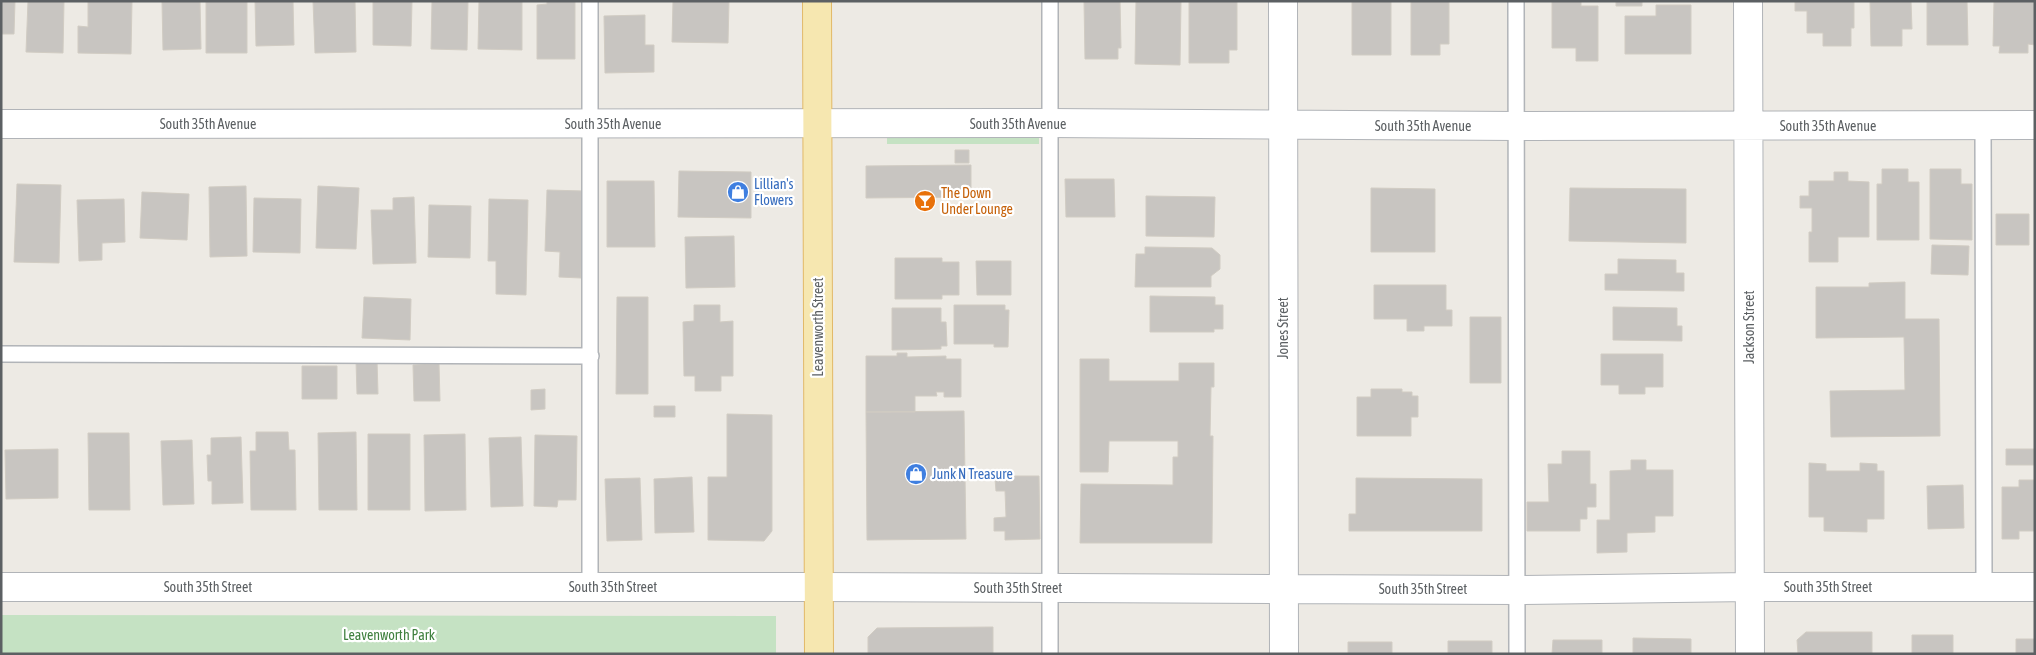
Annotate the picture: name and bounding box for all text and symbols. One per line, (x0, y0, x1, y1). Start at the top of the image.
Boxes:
street label: South 35th Avenue (160, 116, 256, 132)
street label: South 35th Avenue (565, 116, 661, 132)
street label: South 35th Avenue (970, 116, 1066, 132)
street label: South 35th Avenue (1375, 118, 1471, 134)
street label: South 35th Avenue (1780, 118, 1876, 134)
place label: Lillian's Flowers (754, 176, 794, 208)
shop icon: Lillian's Flowers (726, 180, 750, 204)
place label: The Down Under Lounge (941, 185, 1013, 217)
bar icon: The Down Under Lounge (913, 189, 937, 213)
street label: Leavenworth Street (810, 277, 826, 377)
street label: Jackson Street (1741, 290, 1757, 364)
street label: Jones Street (1275, 297, 1291, 359)
shop icon: Junk N Treasure (904, 462, 928, 486)
place label: Junk N Treasure (932, 466, 1013, 482)
street label: South 35th Street (164, 579, 252, 595)
street label: South 35th Street (569, 579, 657, 595)
street label: South 35th Street (1784, 579, 1872, 595)
street label: South 35th Street (974, 580, 1062, 596)
street label: South 35th Street (1379, 581, 1467, 597)
park label: Leavenworth Park (343, 627, 435, 643)

